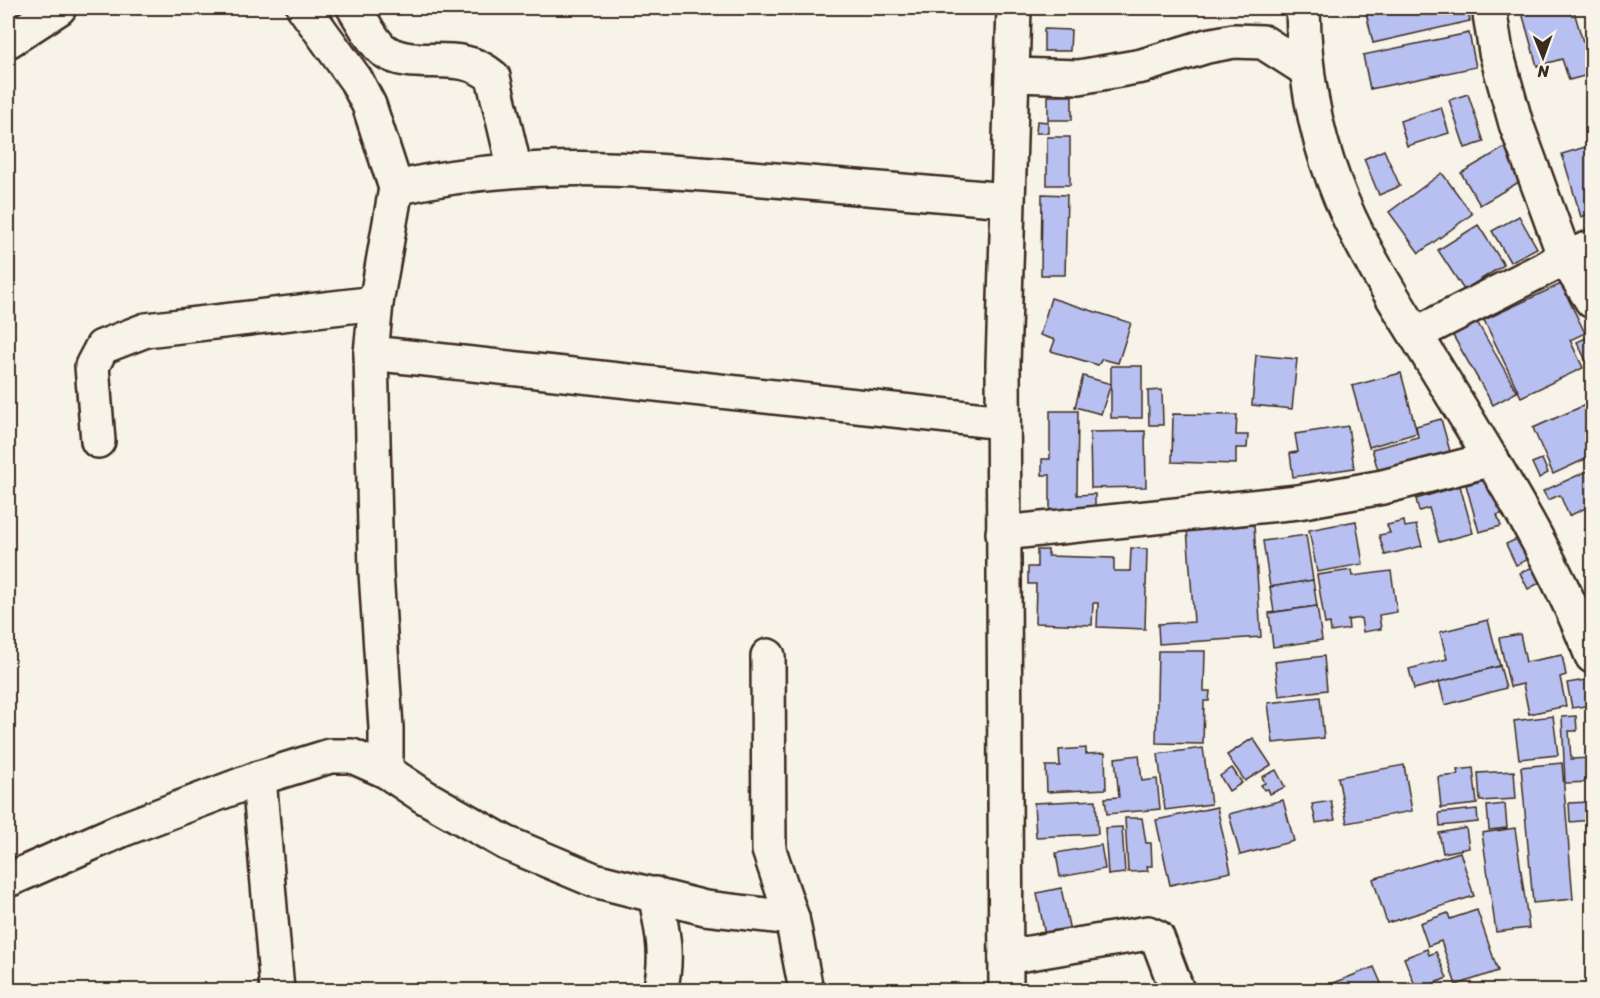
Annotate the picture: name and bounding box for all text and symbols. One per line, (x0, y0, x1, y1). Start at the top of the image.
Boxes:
north arrow (1513, 27, 1573, 87)
text: N (1537, 57, 1550, 86)

